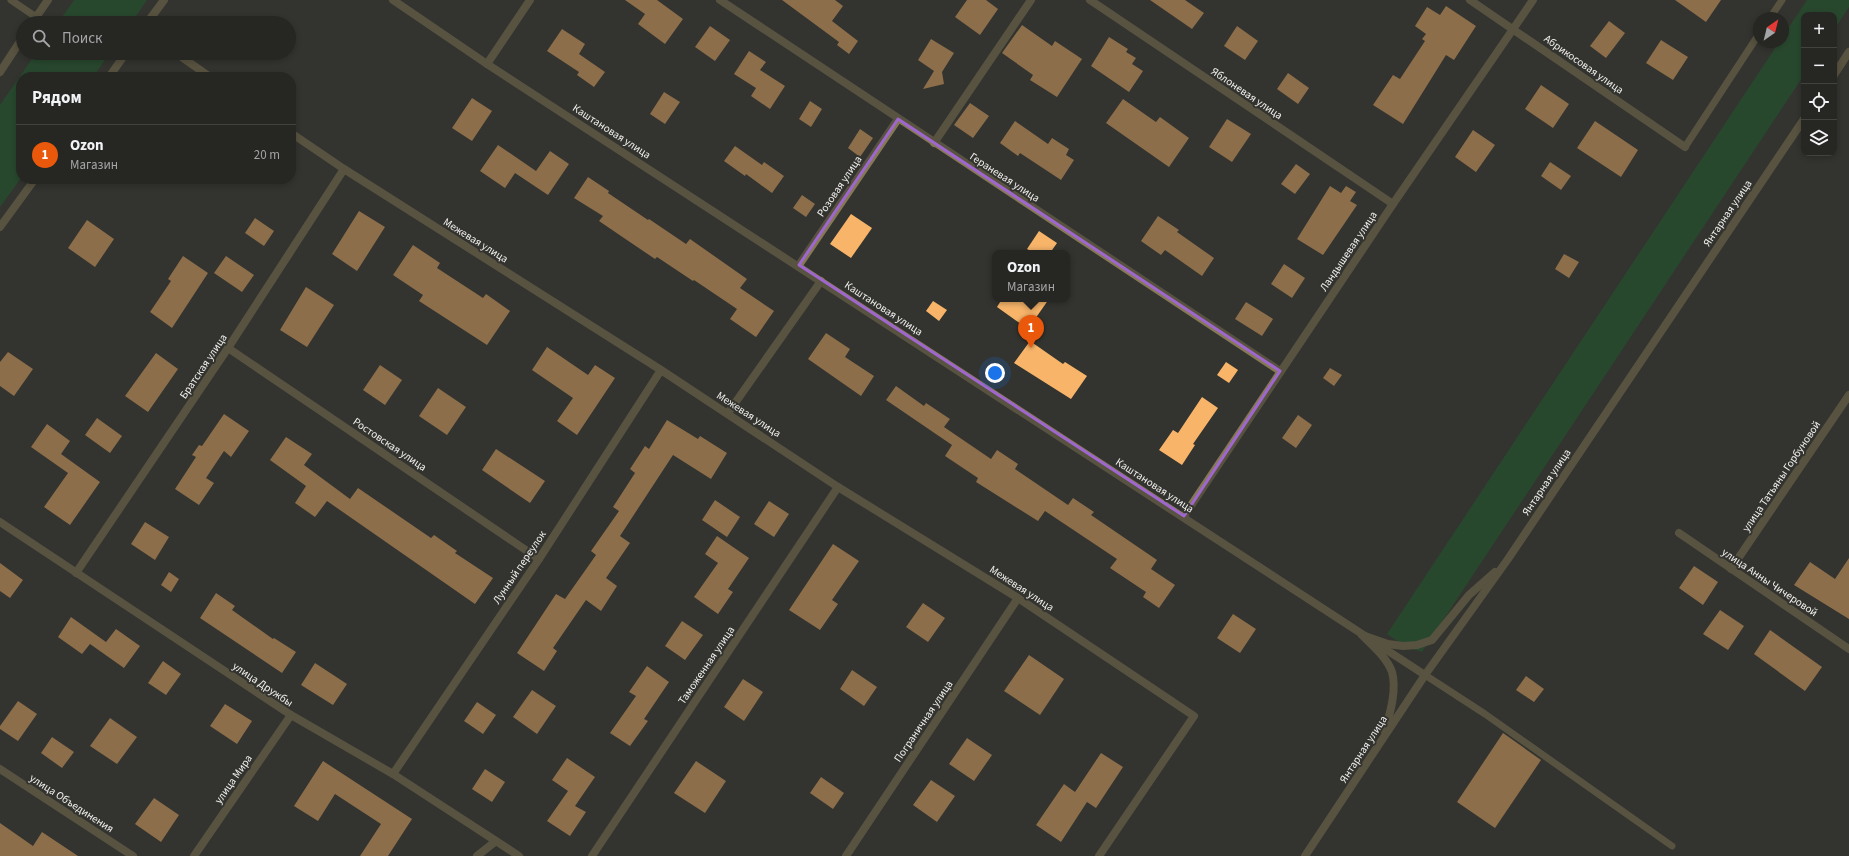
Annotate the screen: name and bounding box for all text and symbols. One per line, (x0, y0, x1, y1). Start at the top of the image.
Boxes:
north arrow (1753, 12, 1789, 48)
map controls (1801, 12, 1837, 156)
button: + (1801, 12, 1837, 48)
search box (16, 16, 296, 60)
icon: search (30, 27, 52, 49)
text: Поиск (62, 28, 103, 49)
street label: Абрикосовая улица (1541, 31, 1627, 98)
button: − (1801, 48, 1837, 84)
street label: Яблоневая улица (1208, 64, 1286, 123)
button: locate (1801, 84, 1837, 120)
text: Рядом (32, 86, 82, 110)
street label: Каштановая улица (570, 100, 654, 162)
button: layers (1801, 120, 1837, 156)
text: Ozon (70, 135, 104, 156)
text: 1 (42, 146, 48, 164)
text: 20 m (254, 146, 280, 164)
street label: Гераневая улица (967, 149, 1043, 206)
street label: Розовая улица (813, 153, 865, 220)
text: Магазин (70, 156, 118, 174)
street label: Янтарная улица (1700, 177, 1755, 250)
street label: Ландышевая улица (1316, 208, 1381, 294)
street label: Межевая улица (440, 214, 511, 266)
popup (992, 250, 1070, 302)
text: Ozon (1007, 257, 1041, 278)
street label: Каштановая улица (842, 277, 926, 339)
text: Магазин (1007, 278, 1055, 296)
pin: 1 (1018, 315, 1044, 348)
street label: Братская улица (176, 331, 231, 402)
your location (985, 363, 1005, 383)
street label: Межевая улица (714, 388, 784, 441)
street label: Ростовская улица (350, 414, 430, 475)
street label: улица Татьяны Горбуновой (1739, 418, 1824, 535)
street label: Янтарная улица (1519, 446, 1574, 519)
street label: Каштановая улица (1113, 454, 1197, 516)
street label: Лунный переулок (489, 527, 550, 607)
street label: улица Анны Чичеровой (1719, 545, 1821, 620)
street label: Межевая улица (987, 562, 1057, 615)
street label: Таможенная улица (675, 623, 738, 707)
street label: улица Дружбы (229, 659, 296, 710)
street label: Пограничная улица (890, 677, 956, 765)
street label: Янтарная улица (1336, 713, 1391, 786)
street label: улица Мира (211, 752, 256, 807)
street label: улица Объединения (27, 771, 117, 836)

